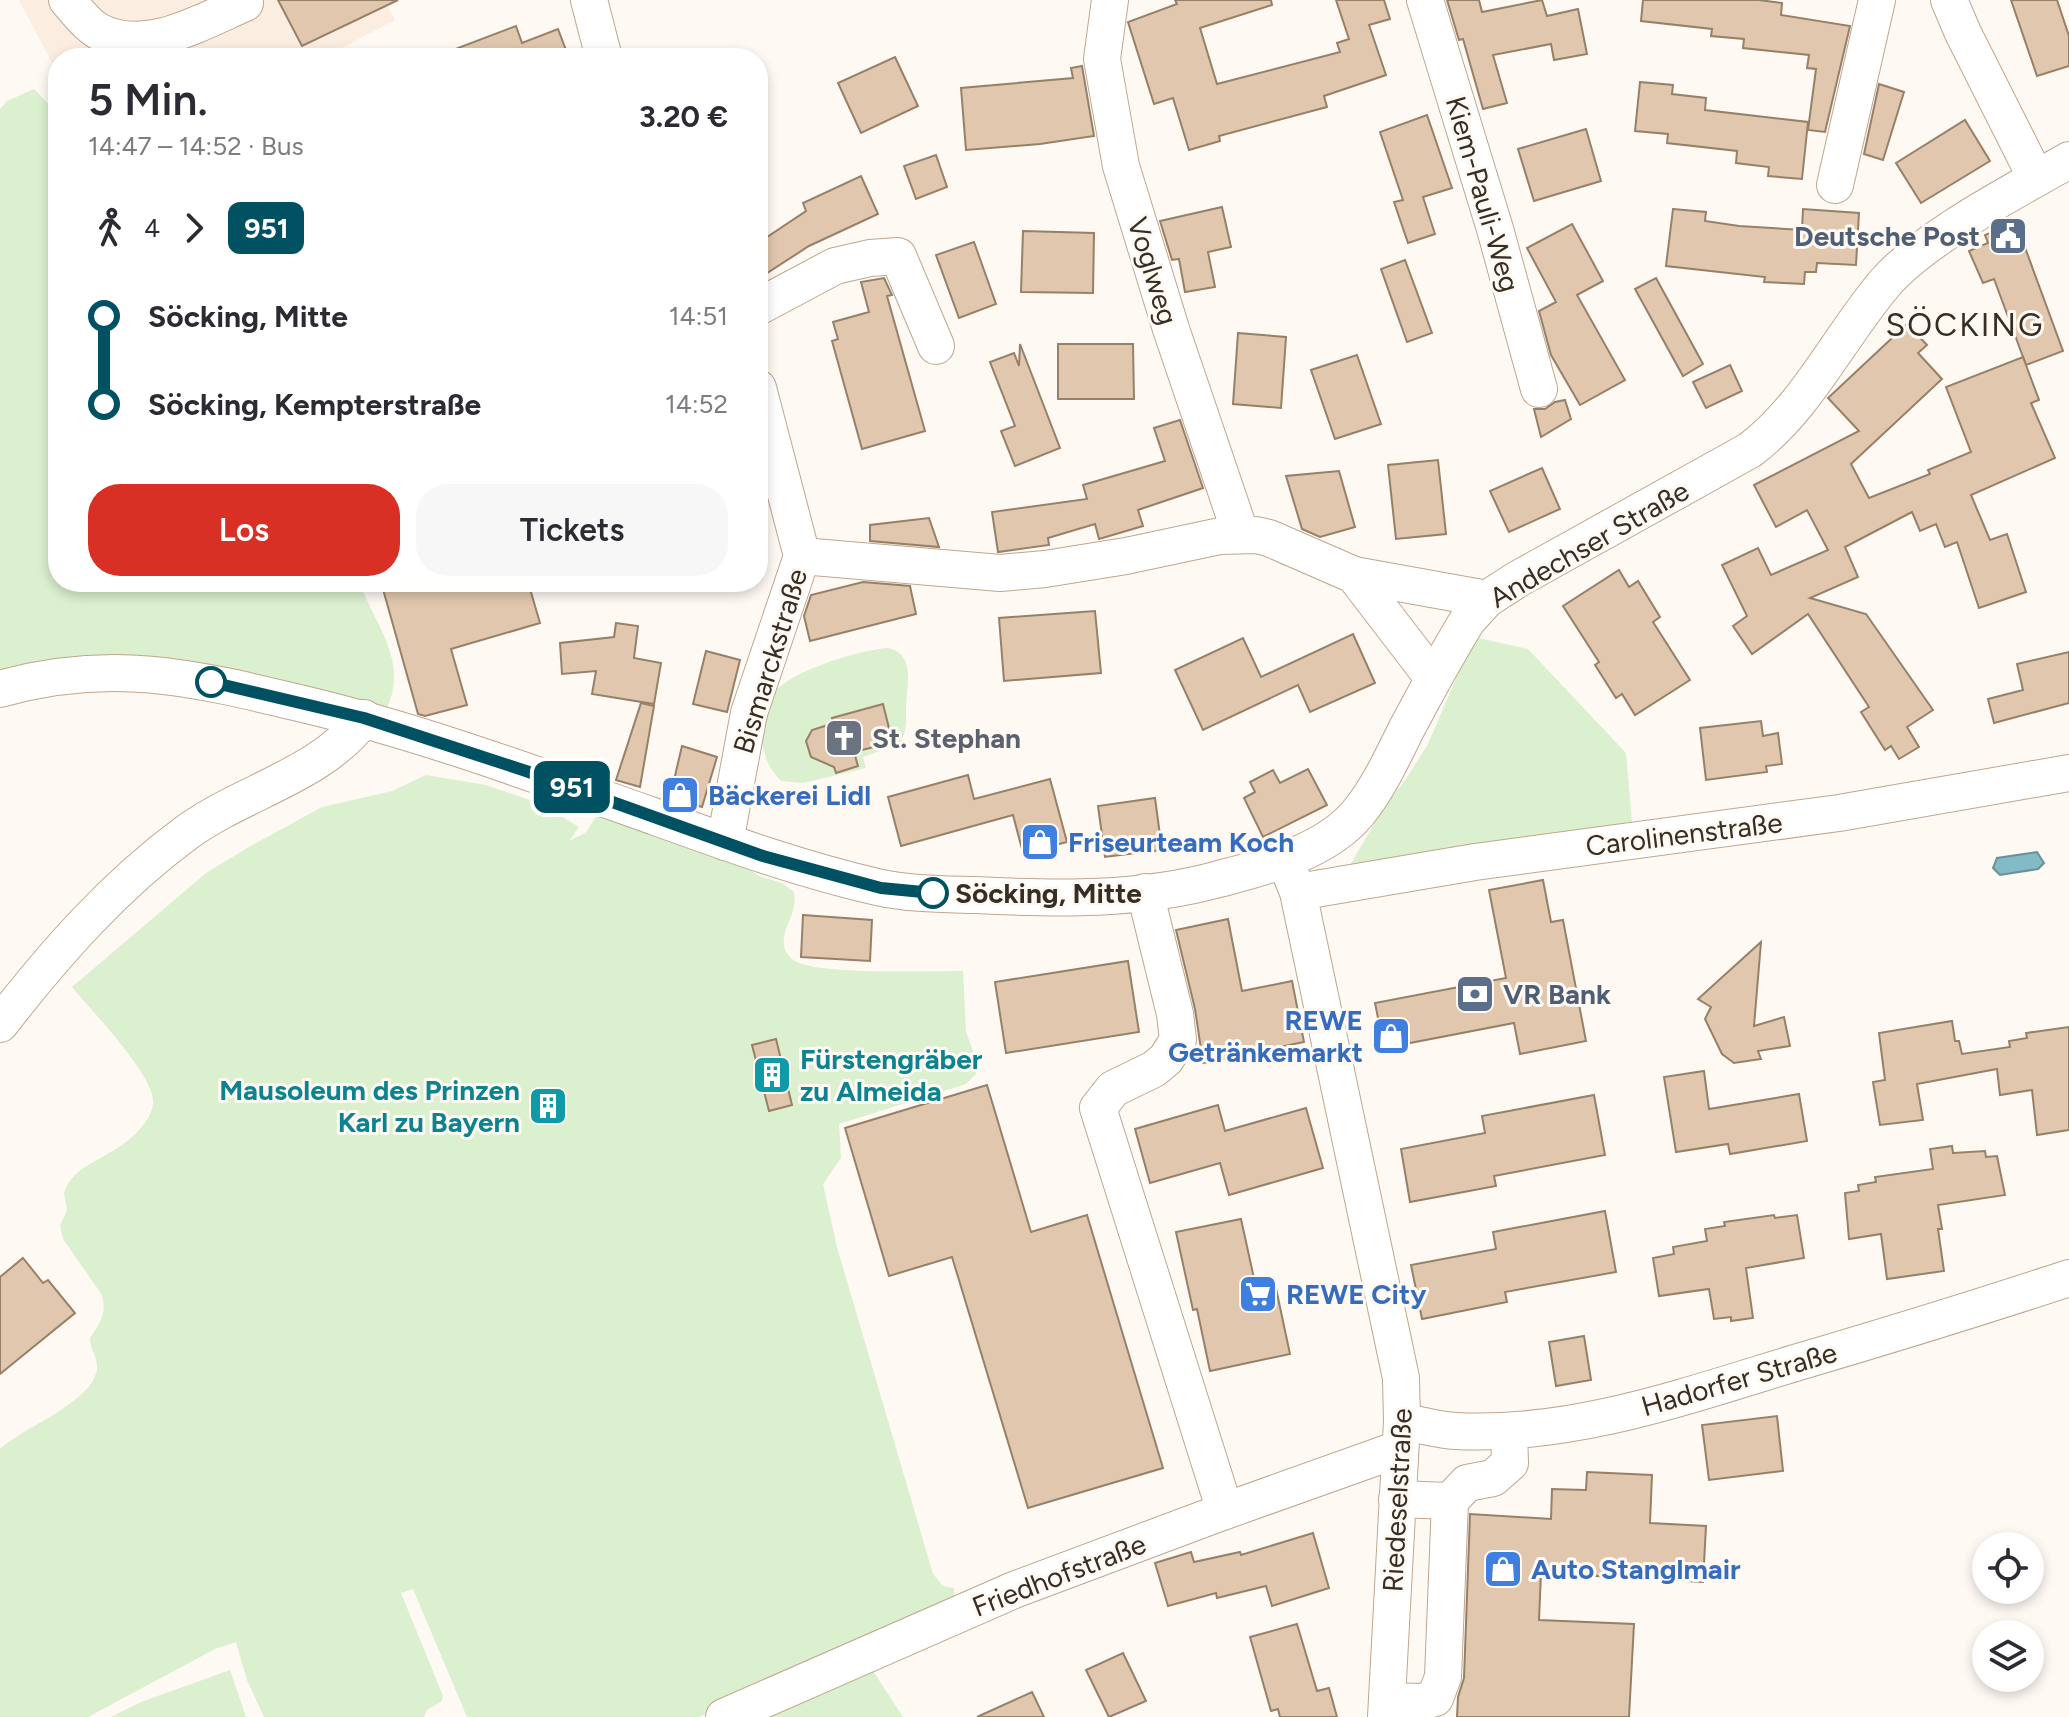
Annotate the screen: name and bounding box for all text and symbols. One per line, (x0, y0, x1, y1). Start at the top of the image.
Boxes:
text: 5 Min. (88, 73, 208, 126)
street label: Kiem-Pauli-Weg (1439, 92, 1527, 296)
text: 3.20 € (639, 98, 728, 135)
text: 14:47 – 14:52 · Bus (88, 130, 304, 162)
icon: walk (88, 206, 132, 250)
icon: forward (172, 206, 216, 250)
text: 951 (244, 211, 288, 245)
text: 4 (144, 212, 160, 244)
street label: Voglweg (1121, 213, 1185, 329)
public building icon: Deutsche Post (1987, 215, 2029, 257)
place label: Deutsche Post (1794, 219, 1980, 253)
text: Söcking, Mitte (148, 298, 348, 335)
text: 14:51 (669, 300, 728, 332)
district label: SÖCKING (1886, 306, 2044, 344)
text: Söcking, Kempterstraße (148, 386, 481, 423)
text: 14:52 (665, 388, 728, 420)
street label: Andechser Straße (1483, 473, 1695, 615)
button: Los (88, 484, 400, 576)
button: Tickets (416, 484, 728, 576)
street label: Bismarckstraße (726, 565, 814, 757)
unlabelled marker (196, 667, 226, 697)
church icon: St. Stephan (823, 717, 865, 759)
place label: St. Stephan (872, 721, 1021, 755)
line badge: 951 (526, 761, 618, 813)
text: 951 (550, 770, 594, 804)
shop icon: Bäckerei Lidl (659, 774, 701, 816)
place label: Bäckerei Lidl (708, 778, 871, 812)
street label: Carolinenstraße (1584, 805, 1784, 863)
shop icon: Friseurteam Koch (1019, 821, 1061, 863)
place label: Friseurteam Koch (1068, 825, 1294, 859)
place label: Söcking, Mitte (955, 876, 1142, 910)
marker: Söcking, Mitte (918, 878, 948, 908)
bank icon: VR Bank (1454, 973, 1496, 1015)
place label: VR Bank (1503, 977, 1611, 1011)
place label: REWE Getränkemarkt (1168, 1003, 1363, 1069)
shop icon: REWE Getränkemarkt (1370, 1015, 1412, 1057)
place label: Fürstengräber zu Almeida (800, 1042, 983, 1108)
building icon: Fürstengräber zu Almeida (751, 1054, 793, 1096)
place label: Mausoleum des Prinzen Karl zu Bayern (219, 1073, 520, 1139)
building icon: Mausoleum des Prinzen Karl zu Bayern (527, 1085, 569, 1127)
supermarket icon: REWE City (1237, 1273, 1279, 1315)
place label: REWE City (1286, 1277, 1427, 1311)
street label: Hadorfer Straße (1637, 1335, 1841, 1423)
street label: Riedeselstraße (1375, 1407, 1419, 1593)
street label: Friedhofstraße (967, 1526, 1151, 1624)
map controls (1972, 1532, 2044, 1692)
button: locate (1972, 1532, 2044, 1604)
shop icon: Auto Stanglmair (1482, 1548, 1524, 1590)
place label: Auto Stanglmair (1531, 1552, 1741, 1586)
button: layers (1972, 1620, 2044, 1692)

